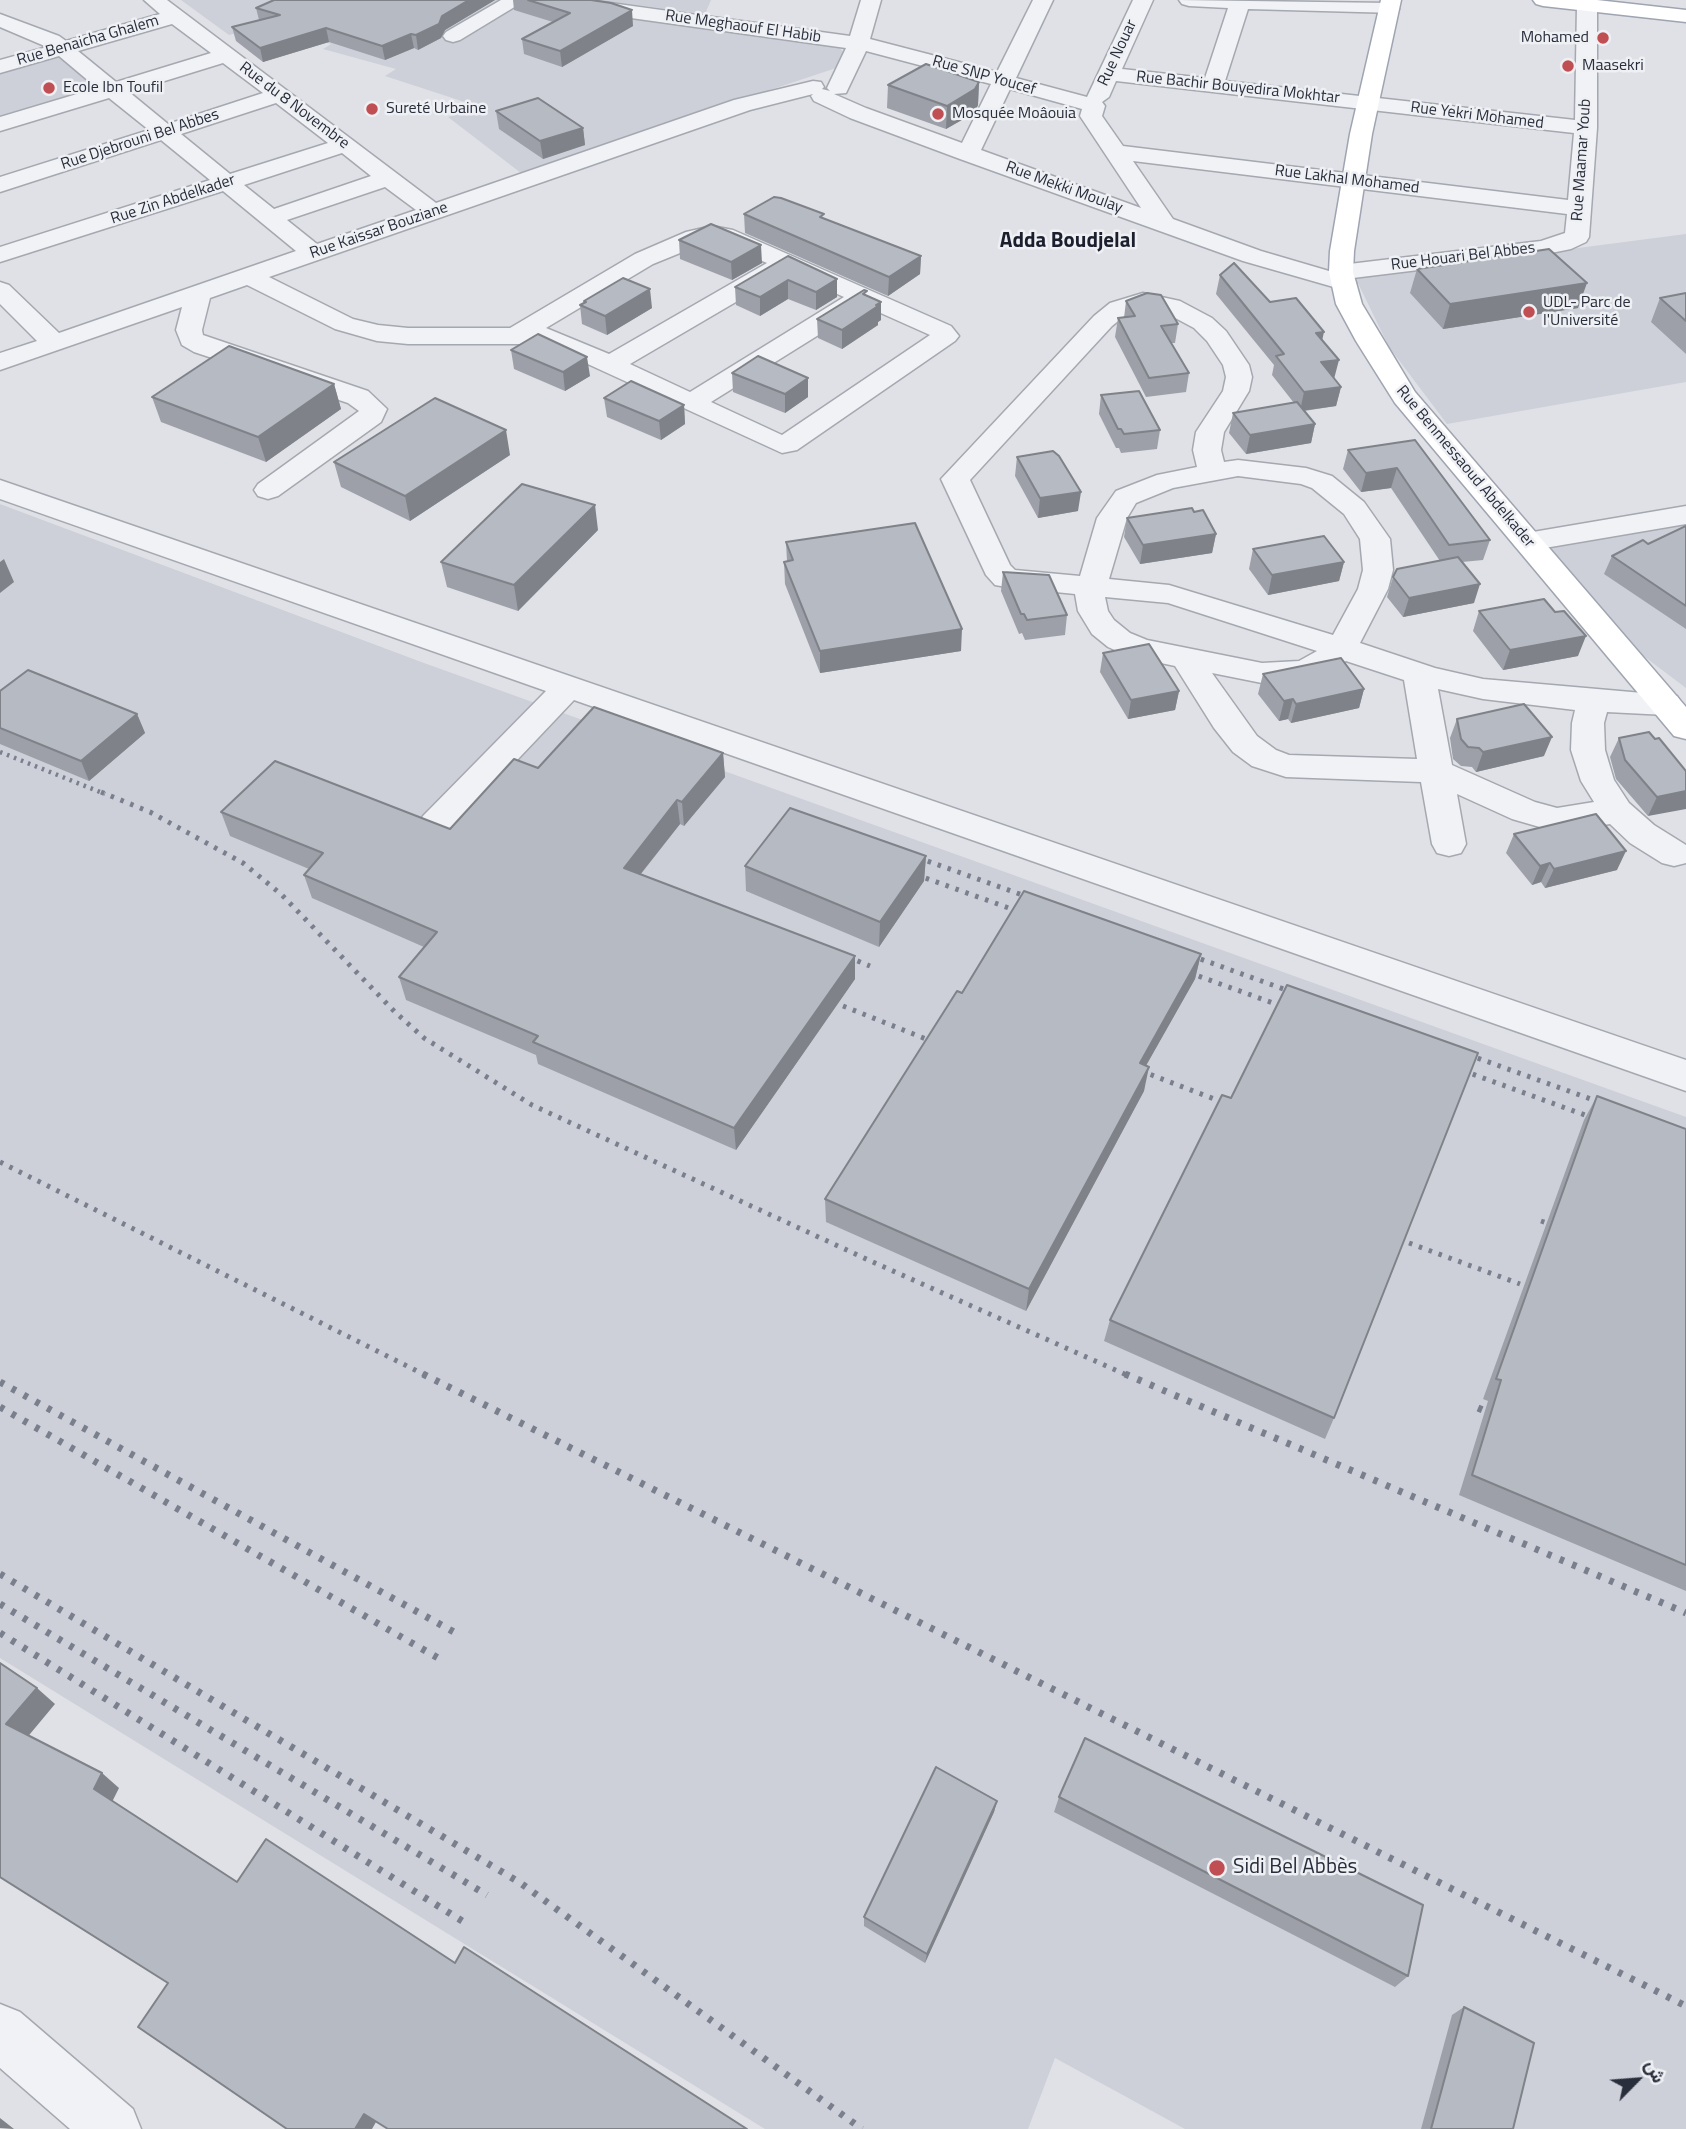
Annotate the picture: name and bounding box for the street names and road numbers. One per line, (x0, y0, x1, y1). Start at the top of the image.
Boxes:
street label: Rue Meghaouf El Habib (664, 7, 822, 47)
street label: Rue Benaicha Ghalem (15, 12, 161, 70)
street label: Rue Nouar (1094, 17, 1142, 89)
street label: Rue SNP Youcef (930, 52, 1038, 100)
street label: Rue du 8 Novembre (235, 58, 353, 154)
street label: Rue Bachir Bouyedira Mokhtar (1135, 68, 1341, 108)
street label: Rue Yekri Mohamed (1409, 98, 1545, 134)
street label: Rue Maamar Youb (1568, 98, 1596, 222)
street label: Rue Djebrouni Bel Abbes (58, 105, 222, 175)
street label: Rue Mekki Moulay (1003, 158, 1125, 218)
street label: Rue Lakhal Mohamed (1274, 162, 1420, 198)
street label: Rue Zin Abdelkader (108, 171, 238, 229)
street label: Rue Kaissar Bouziane (307, 198, 451, 264)
street label: Rue Houari Bel Abbes (1390, 239, 1536, 275)
street label: Rue Benmessaoud Abdelkader (1392, 382, 1538, 552)

